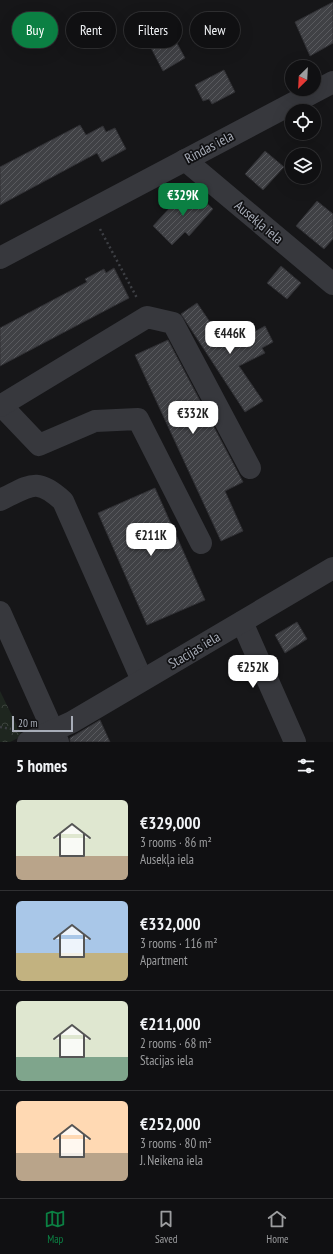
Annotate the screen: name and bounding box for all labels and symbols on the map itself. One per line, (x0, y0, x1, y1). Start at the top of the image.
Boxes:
north arrow (285, 60, 321, 96)
street label: Rindas iela (181, 127, 237, 167)
pin: €329K (155, 183, 211, 217)
street label: Ausekļa iela (231, 196, 287, 248)
pin: €446K (202, 321, 258, 355)
pin: €332K (165, 401, 221, 435)
pin: €211K (123, 523, 179, 557)
street label: Stacijas iela (165, 627, 223, 673)
pin: €252K (225, 655, 281, 689)
scale bar (12, 714, 73, 733)

